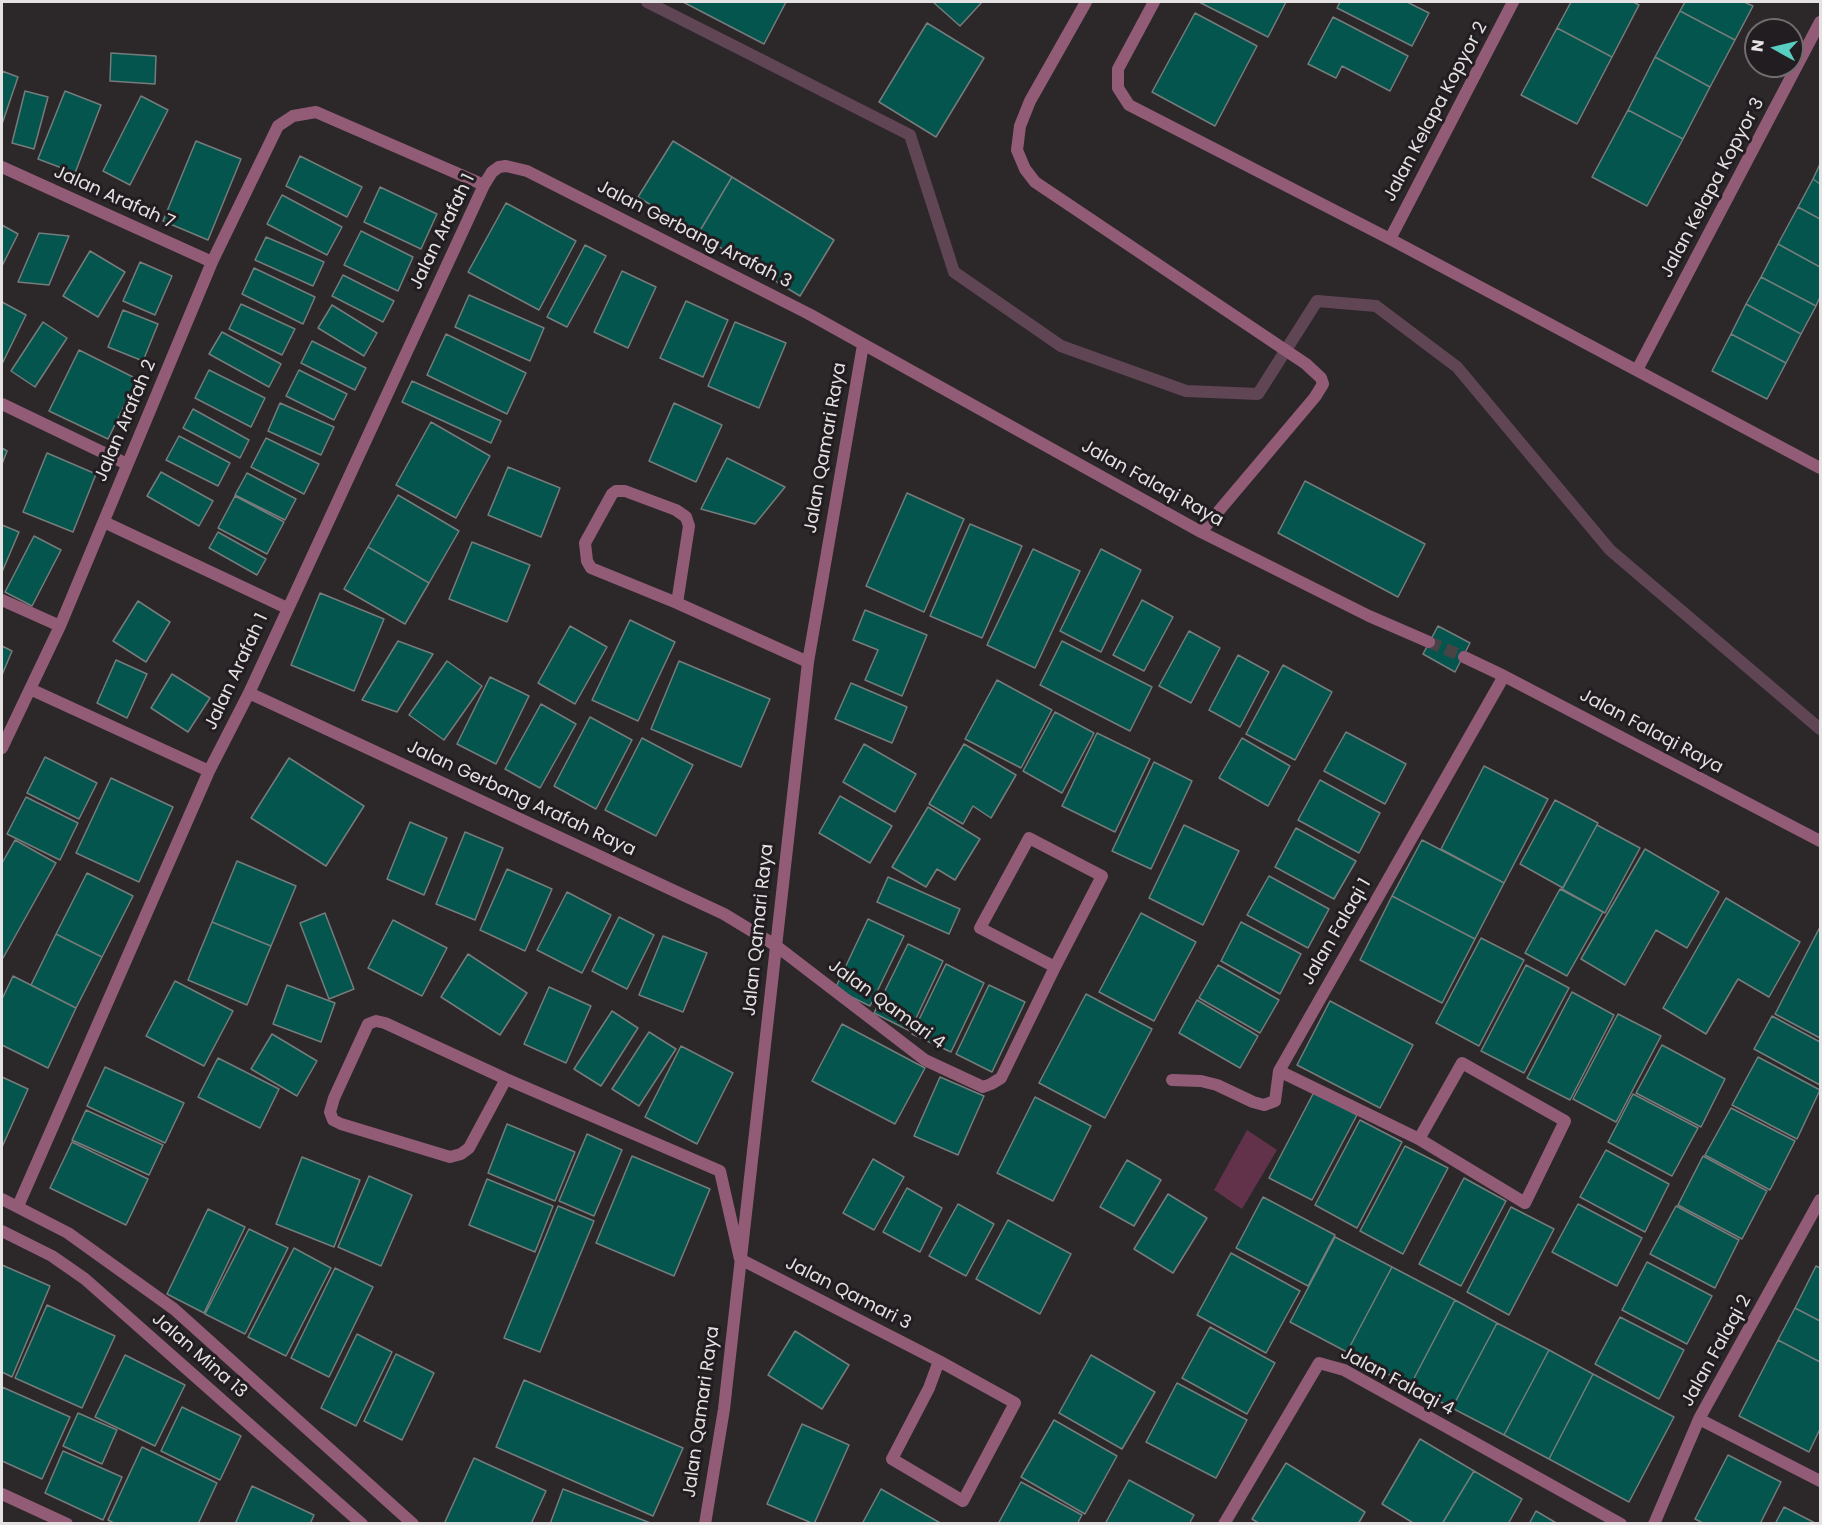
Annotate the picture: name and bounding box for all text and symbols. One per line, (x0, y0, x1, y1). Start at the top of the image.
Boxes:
north arrow (1744, 18, 1804, 78)
street label: Jalan Kelapa Kopyor 2 (1379, 19, 1493, 205)
text: N (1745, 38, 1770, 53)
street label: Jalan Kelapa Kopyor 3 (1656, 94, 1770, 282)
street label: Jalan Arafah 7 (50, 162, 178, 234)
street label: Jalan Arafah 1 (406, 171, 480, 293)
street label: Jalan Gerbang Arafah 3 (593, 176, 795, 294)
street label: Jalan Arafah 2 (91, 357, 161, 485)
street label: Jalan Qamari Raya (800, 361, 852, 535)
street label: Jalan Falaqi Raya (1077, 436, 1227, 532)
street label: Jalan Arafah 1 (201, 610, 273, 734)
street label: Jalan Falaqi Raya (1576, 685, 1726, 779)
street label: Jalan Gerbang Arafah Raya (403, 736, 639, 862)
street label: Jalan Qamari Raya (739, 843, 779, 1017)
street label: Jalan Falaqi 1 (1298, 875, 1376, 989)
street label: Jalan Qamari 4 (823, 955, 949, 1055)
street label: Jalan Qamari 3 (782, 1253, 914, 1335)
street label: Jalan Falaqi 2 (1677, 1291, 1757, 1411)
street label: Jalan Mina 13 (147, 1309, 251, 1403)
street label: Jalan Qamari Raya (679, 1325, 725, 1499)
street label: Jalan Falaqi 4 (1337, 1343, 1457, 1421)

